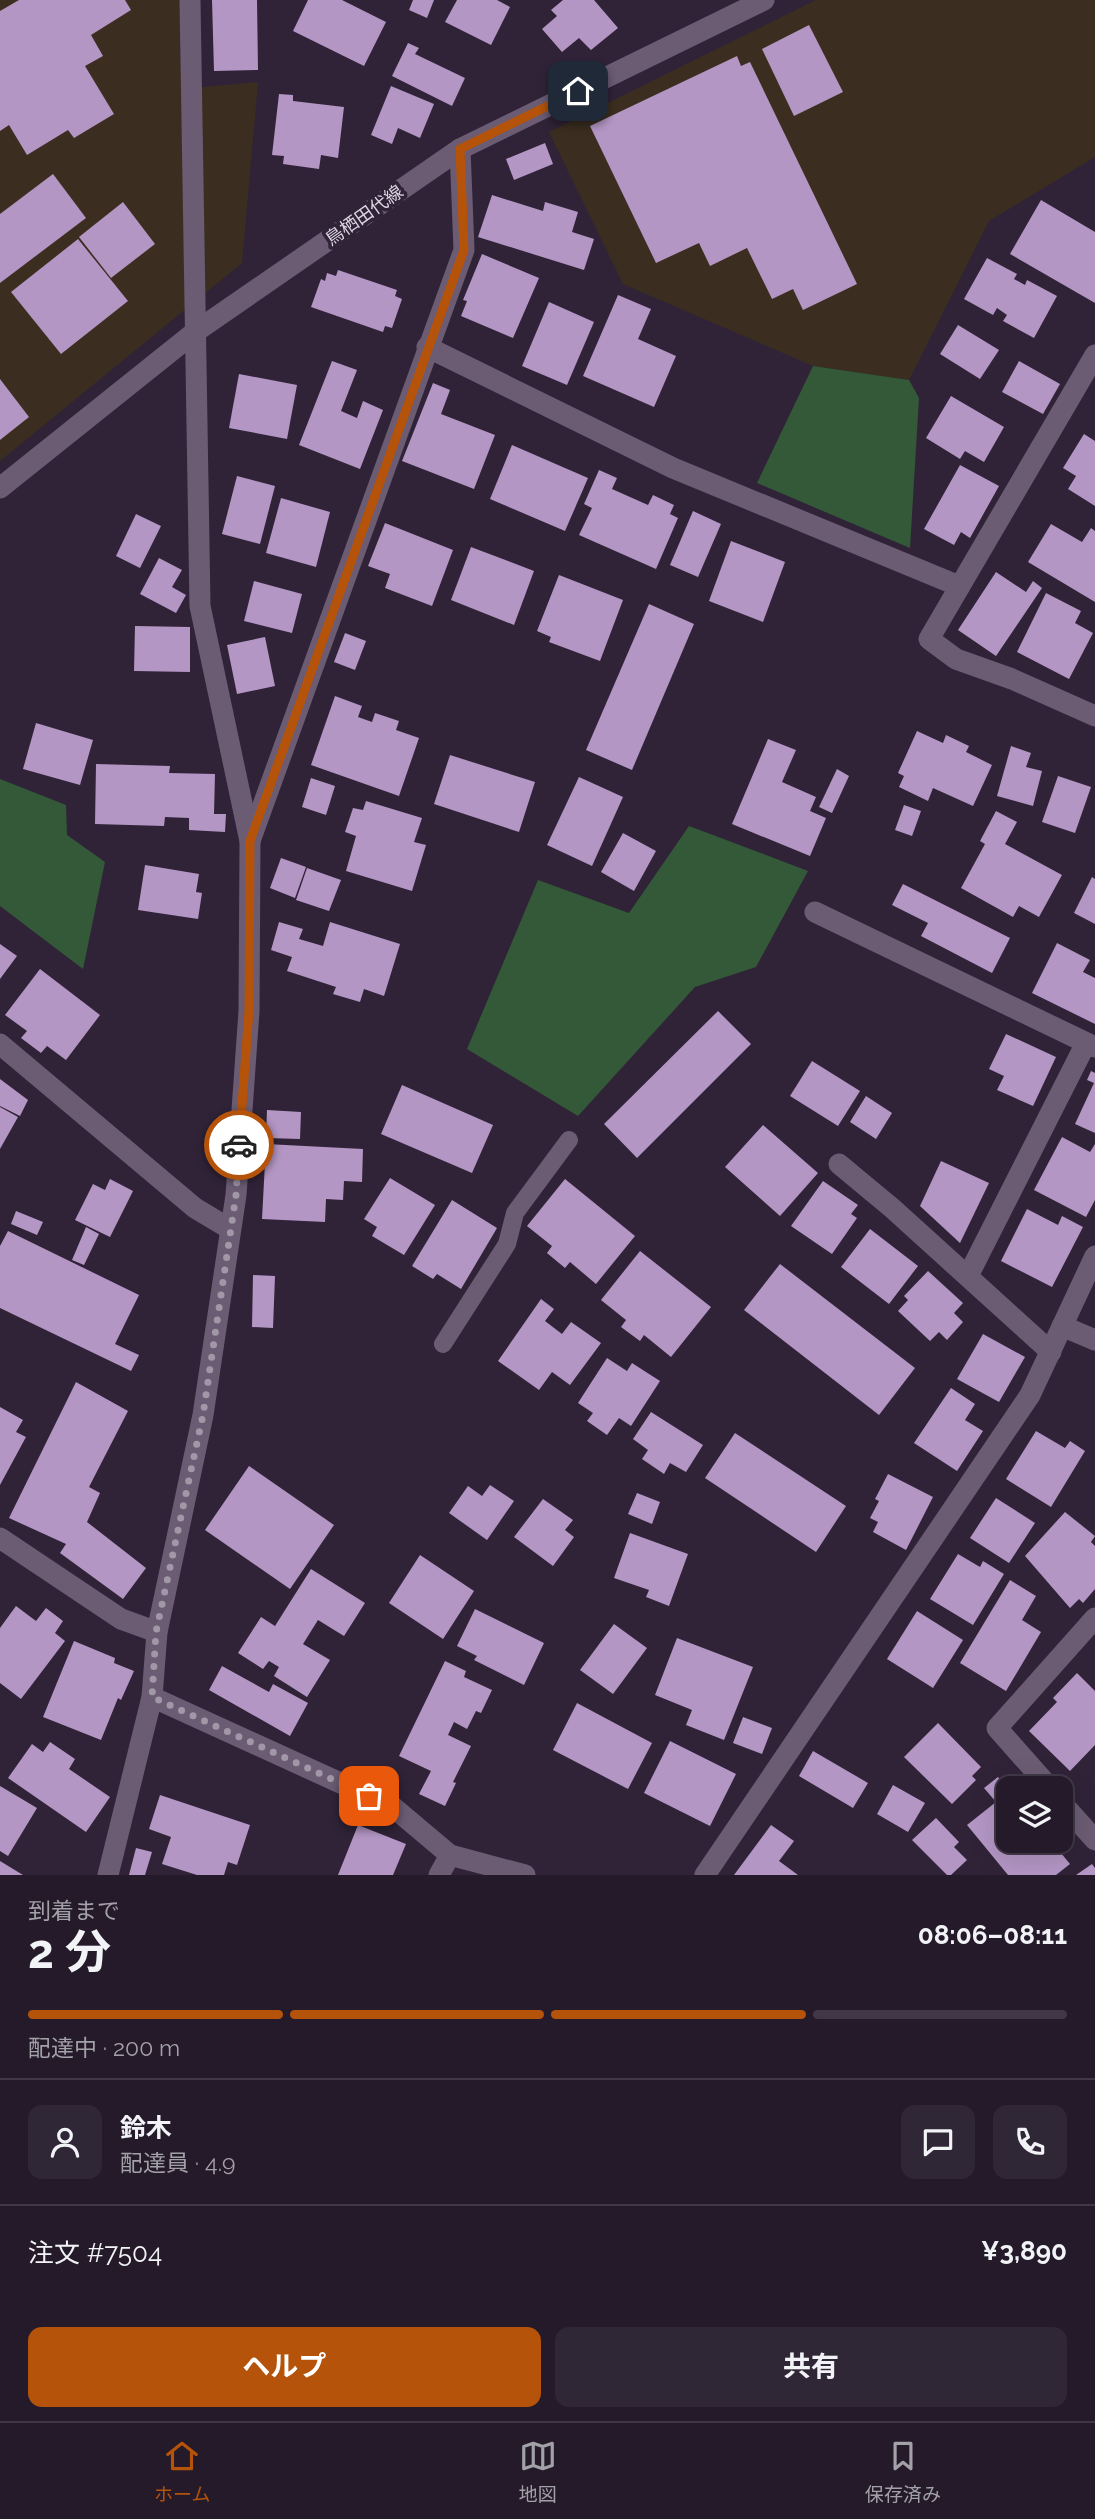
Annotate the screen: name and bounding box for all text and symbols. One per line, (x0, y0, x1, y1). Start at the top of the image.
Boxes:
pin (548, 61, 608, 121)
icon: home (559, 72, 597, 110)
street label: 鳥栖田代線 (321, 181, 407, 249)
courier (204, 1110, 274, 1180)
icon: car (220, 1126, 258, 1164)
pin (339, 1766, 399, 1826)
map controls (996, 1776, 1073, 1853)
button: layers (996, 1776, 1073, 1853)
icon: bag (350, 1777, 388, 1815)
text: 到着まで (28, 1897, 120, 1924)
text: 08:06–08:11 (918, 1920, 1067, 1950)
text: 2 分 (28, 1925, 111, 1979)
text: 配達中 · 200 m (28, 2034, 180, 2061)
button: person (28, 2105, 102, 2179)
button: chat (901, 2105, 975, 2179)
button: phone (993, 2105, 1067, 2179)
text: 鈴木 (120, 2113, 172, 2143)
text: 配達員 · 4.9 (120, 2149, 235, 2176)
text: ¥3,890 (981, 2236, 1067, 2266)
text: 注文 #7504 (28, 2238, 162, 2268)
button: ヘルプ (28, 2327, 541, 2407)
button: 共有 (555, 2327, 1067, 2407)
tab: ホーム (154, 2437, 211, 2506)
tab: 地図 (519, 2437, 557, 2506)
tab: 保存済み (865, 2437, 941, 2506)

